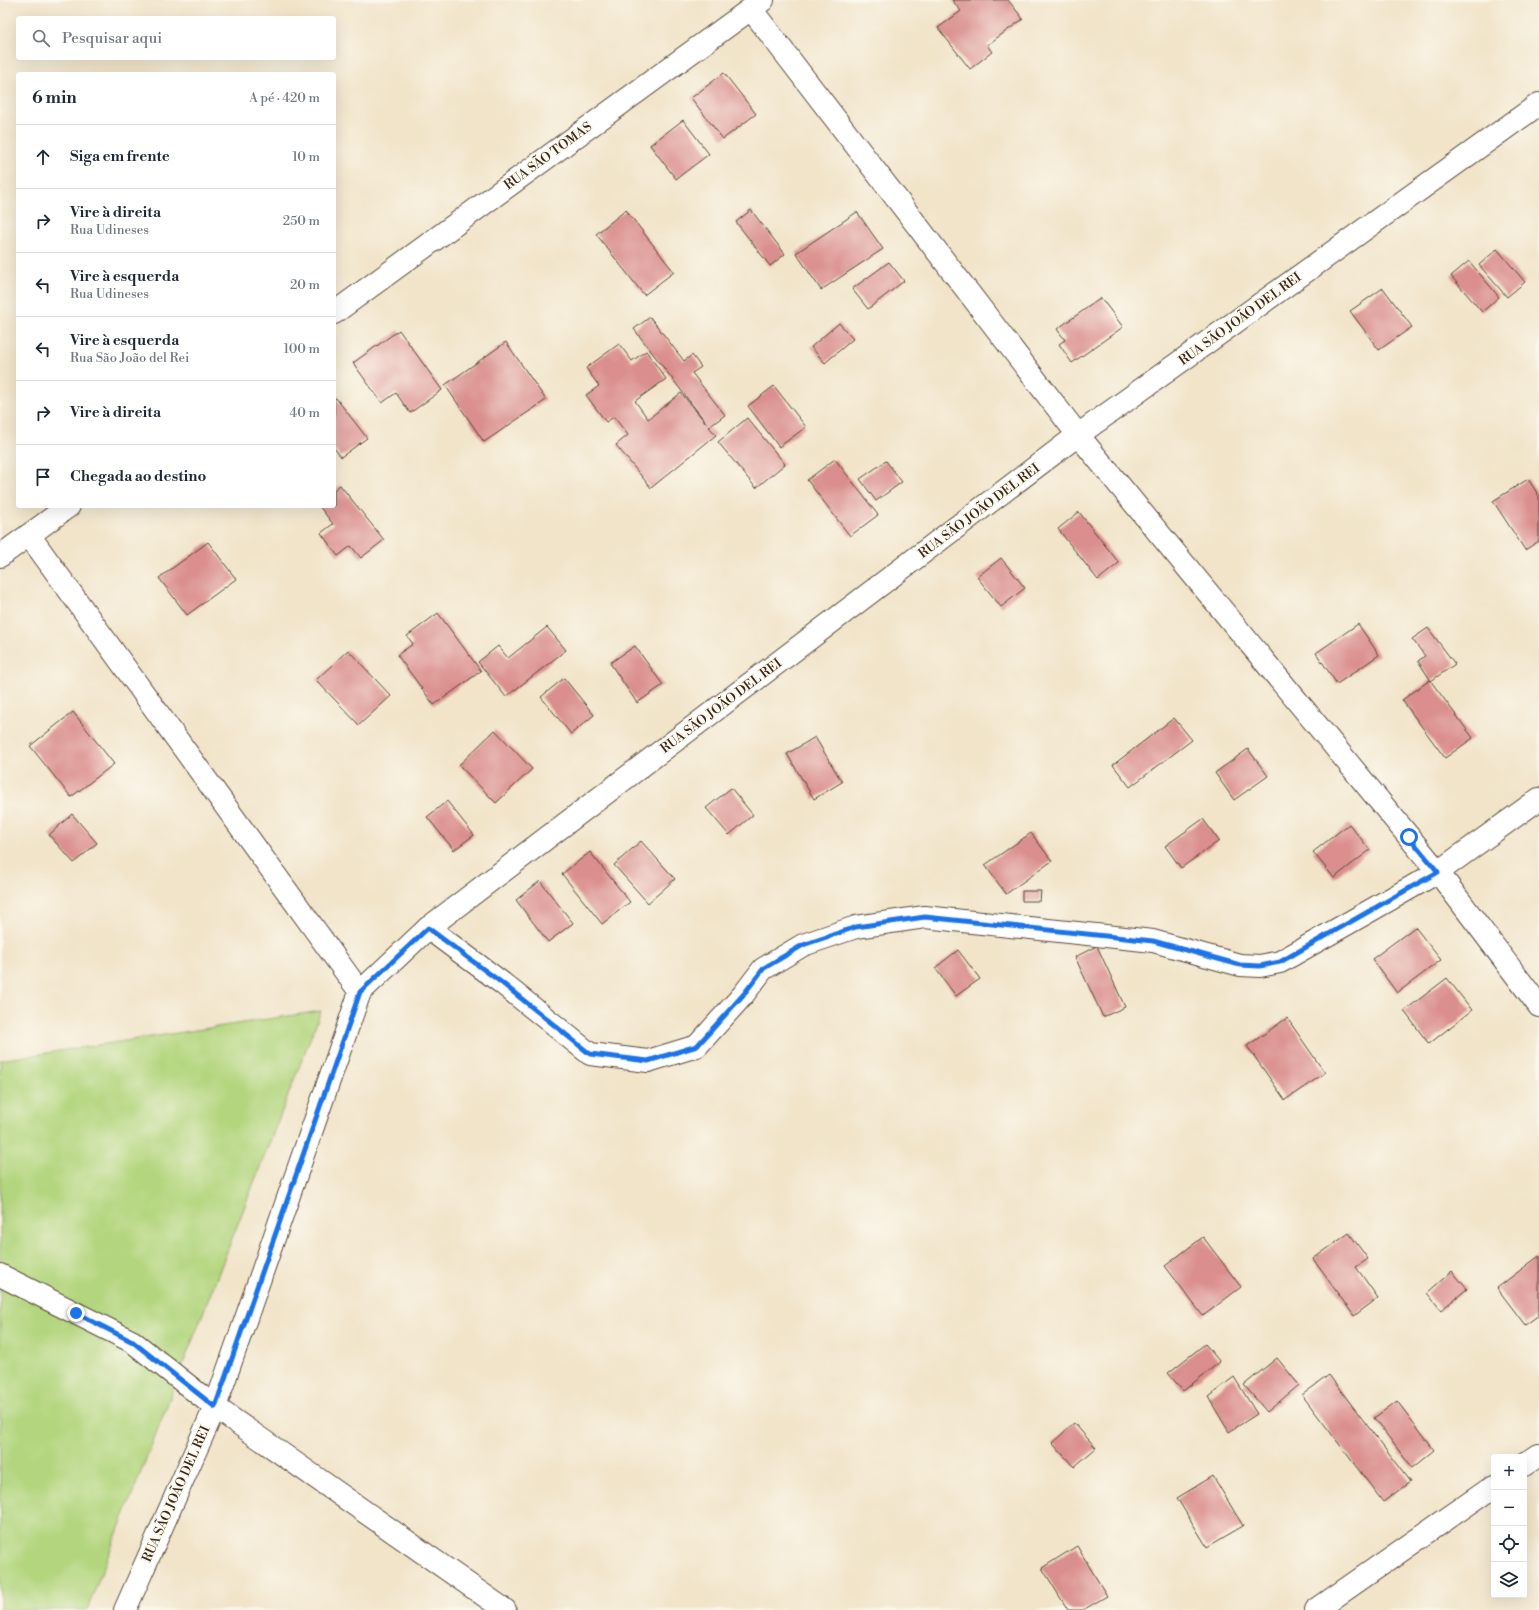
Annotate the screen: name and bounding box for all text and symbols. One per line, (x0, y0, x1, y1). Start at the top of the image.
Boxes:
search box (16, 16, 336, 60)
icon: search (30, 27, 52, 49)
text: Pesquisar aqui (62, 29, 162, 48)
text: 6 min (32, 87, 77, 109)
text: A pé · 420 m (249, 90, 320, 106)
street label: RUA SÃO TOMAS (500, 118, 595, 193)
icon: ahead (32, 146, 54, 168)
text: Siga em frente (70, 147, 170, 166)
text: 10 m (292, 149, 320, 165)
text: Vire à direita (70, 203, 161, 222)
icon: right (32, 210, 54, 232)
text: 250 m (283, 213, 320, 229)
text: Rua Udineses (70, 222, 149, 238)
text: Vire à esquerda (70, 267, 179, 286)
street label: RUA SÃO JOÃO DEL REI (1175, 268, 1304, 369)
icon: left (32, 274, 54, 296)
text: 20 m (290, 277, 320, 293)
text: Rua Udineses (70, 286, 149, 302)
text: Vire à esquerda (70, 331, 179, 350)
icon: left (32, 338, 54, 360)
text: 100 m (284, 341, 320, 357)
text: Rua São João del Rei (70, 350, 189, 366)
icon: right (32, 402, 54, 424)
text: Vire à direita (70, 403, 161, 422)
text: 40 m (290, 405, 320, 421)
street label: RUA SÃO JOÃO DEL REI (915, 459, 1043, 562)
icon: arrive (32, 466, 54, 488)
text: Chegada ao destino (70, 467, 206, 486)
street label: RUA SÃO JOÃO DEL REI (657, 654, 785, 757)
route start (1400, 828, 1418, 846)
route end (67, 1304, 85, 1322)
street label: RUA SÃO JOÃO DEL REI (138, 1423, 213, 1565)
map controls (1491, 1454, 1527, 1598)
button: + (1491, 1454, 1527, 1490)
button: − (1491, 1490, 1527, 1526)
button: locate (1491, 1526, 1527, 1562)
button: layers (1491, 1562, 1527, 1598)

